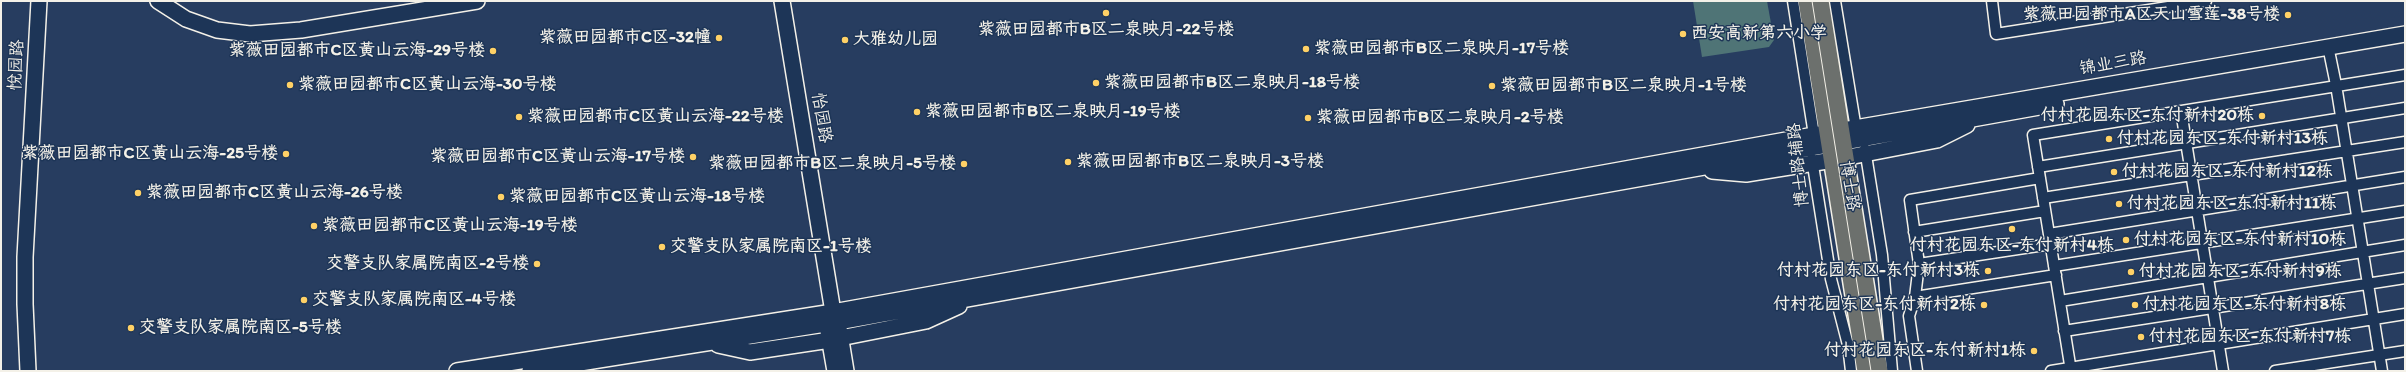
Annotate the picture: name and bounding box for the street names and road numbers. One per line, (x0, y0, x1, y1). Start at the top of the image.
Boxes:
street label: 悦园路 (5, 39, 29, 91)
street label: 锦业三路 (2078, 48, 2148, 80)
street label: 怡园路 (807, 91, 835, 145)
street label: 博士路辅路 (1784, 122, 1814, 208)
street label: 博士路 (1835, 159, 1863, 213)

